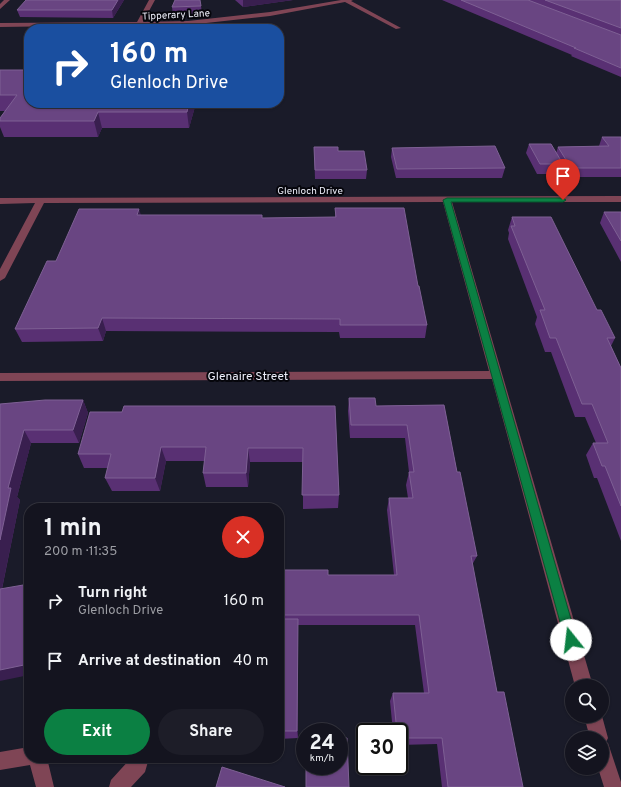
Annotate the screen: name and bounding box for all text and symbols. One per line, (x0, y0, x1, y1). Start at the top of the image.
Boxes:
street label: Tipperary Lane (142, 7, 210, 24)
text: 160 m (110, 37, 188, 73)
icon: right (44, 40, 96, 92)
text: Glenloch Drive (110, 72, 228, 95)
pin (546, 159, 580, 200)
icon: arrive (552, 165, 574, 187)
street label: Glenloch Drive (277, 185, 343, 198)
street label: Glenaire Street (208, 369, 288, 385)
text: 1 min (44, 514, 102, 544)
button: close (222, 516, 264, 558)
text: 200 m · 11:35 (44, 544, 117, 560)
text: Turn right (78, 584, 147, 603)
icon: right (44, 590, 66, 612)
text: 160 m (224, 592, 264, 611)
text: Glenloch Drive (78, 603, 163, 619)
position arrow (550, 619, 592, 661)
icon: arrive (44, 650, 66, 672)
text: Arrive at destination (78, 652, 221, 671)
text: 40 m (233, 652, 268, 671)
map controls (565, 679, 609, 775)
button: search (565, 679, 609, 723)
button: Exit (44, 709, 150, 755)
button: Share (158, 709, 264, 755)
speed limit sign: 30 (356, 723, 408, 775)
text: 24 (309, 731, 335, 757)
button: layers (565, 731, 609, 775)
text: km/h (310, 752, 334, 765)

